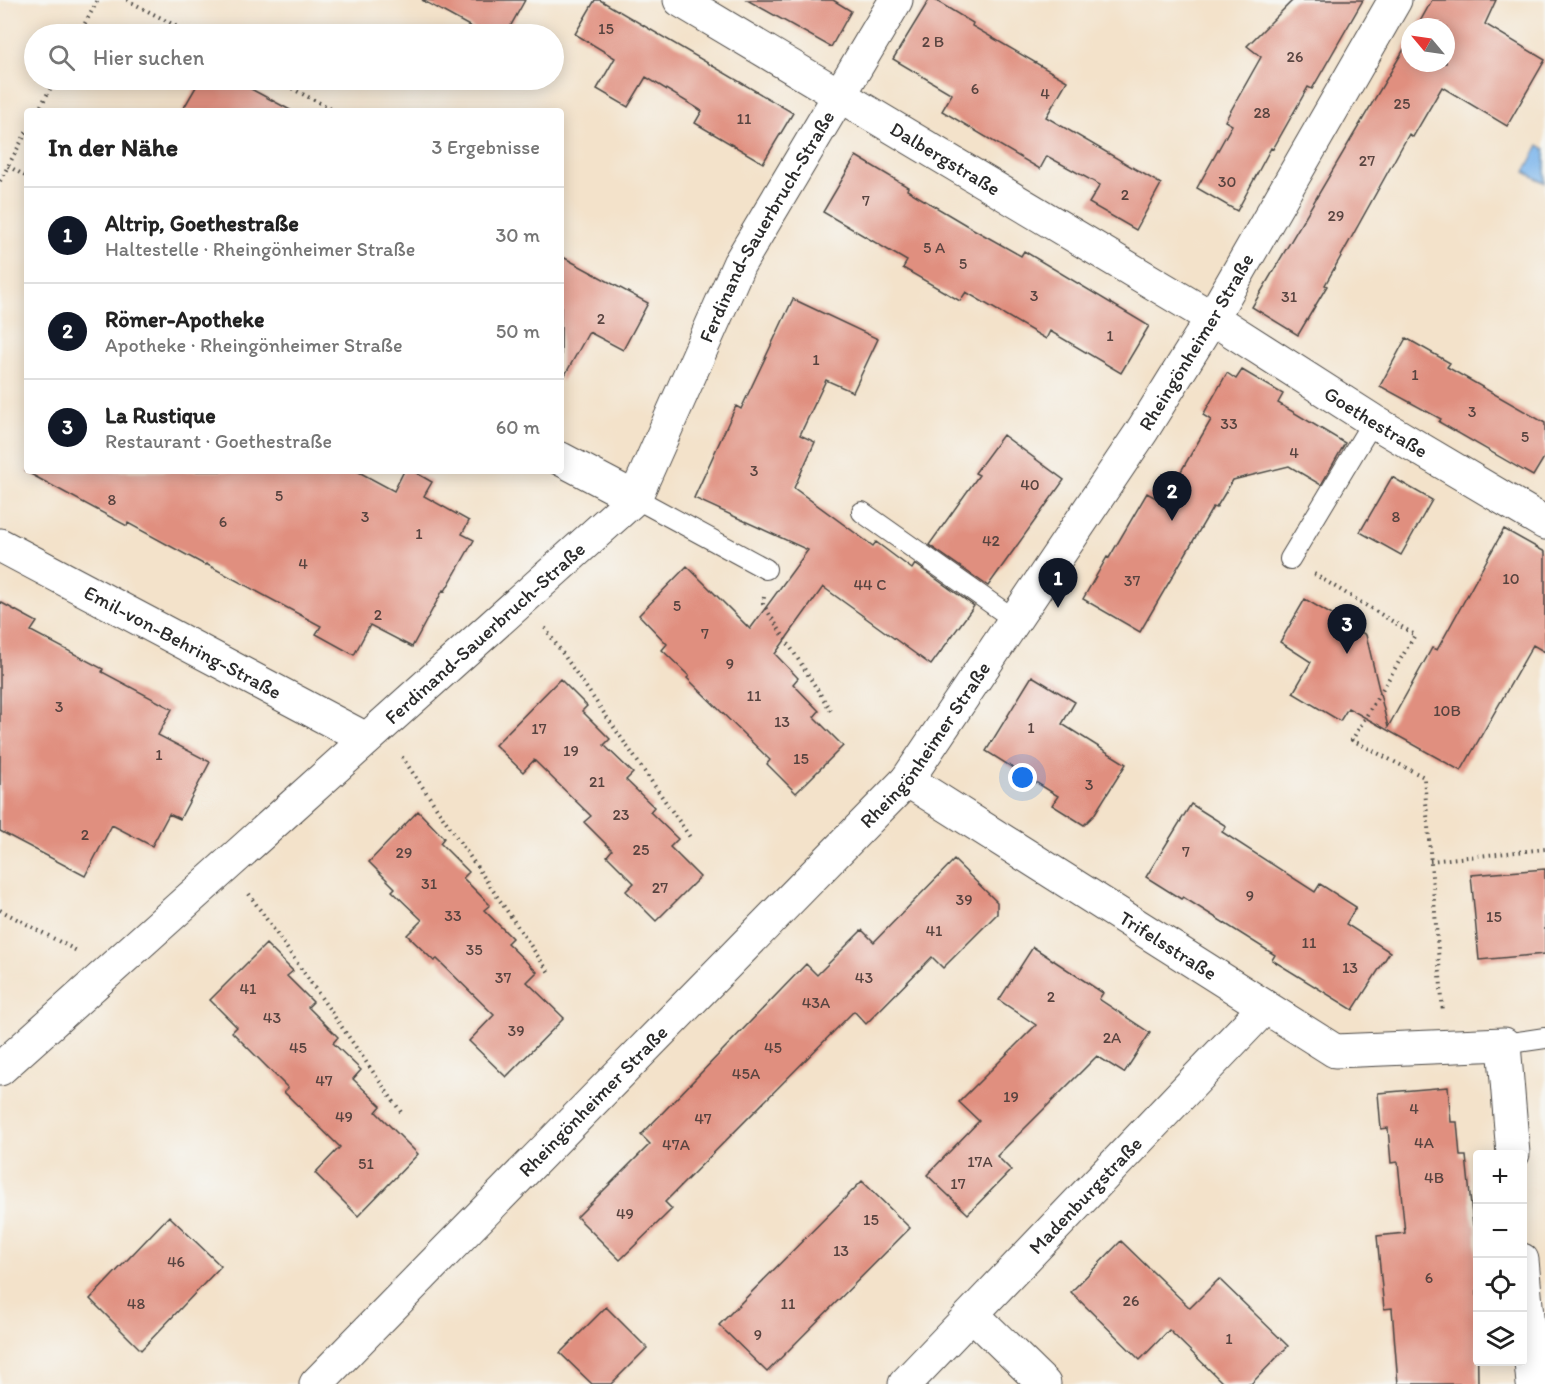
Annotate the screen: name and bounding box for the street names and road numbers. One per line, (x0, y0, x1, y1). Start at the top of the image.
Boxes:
street label: Ferdinand-Sauerbruch-Straße (694, 106, 840, 346)
street label: Dalbergstraße (886, 116, 1005, 201)
street label: Rheingönheimer Straße (1133, 249, 1259, 435)
street label: Goethestraße (1320, 381, 1432, 463)
street label: Ferdinand-Sauerbruch-Straße (380, 537, 590, 729)
street label: Emil-von-Behring-Straße (80, 580, 286, 704)
street label: Rheingönheimer Straße (855, 657, 995, 833)
street label: Trifelsstraße (1115, 905, 1221, 985)
street label: Rheingönheimer Straße (513, 1020, 672, 1182)
street label: Madenburgstraße (1024, 1131, 1147, 1259)

